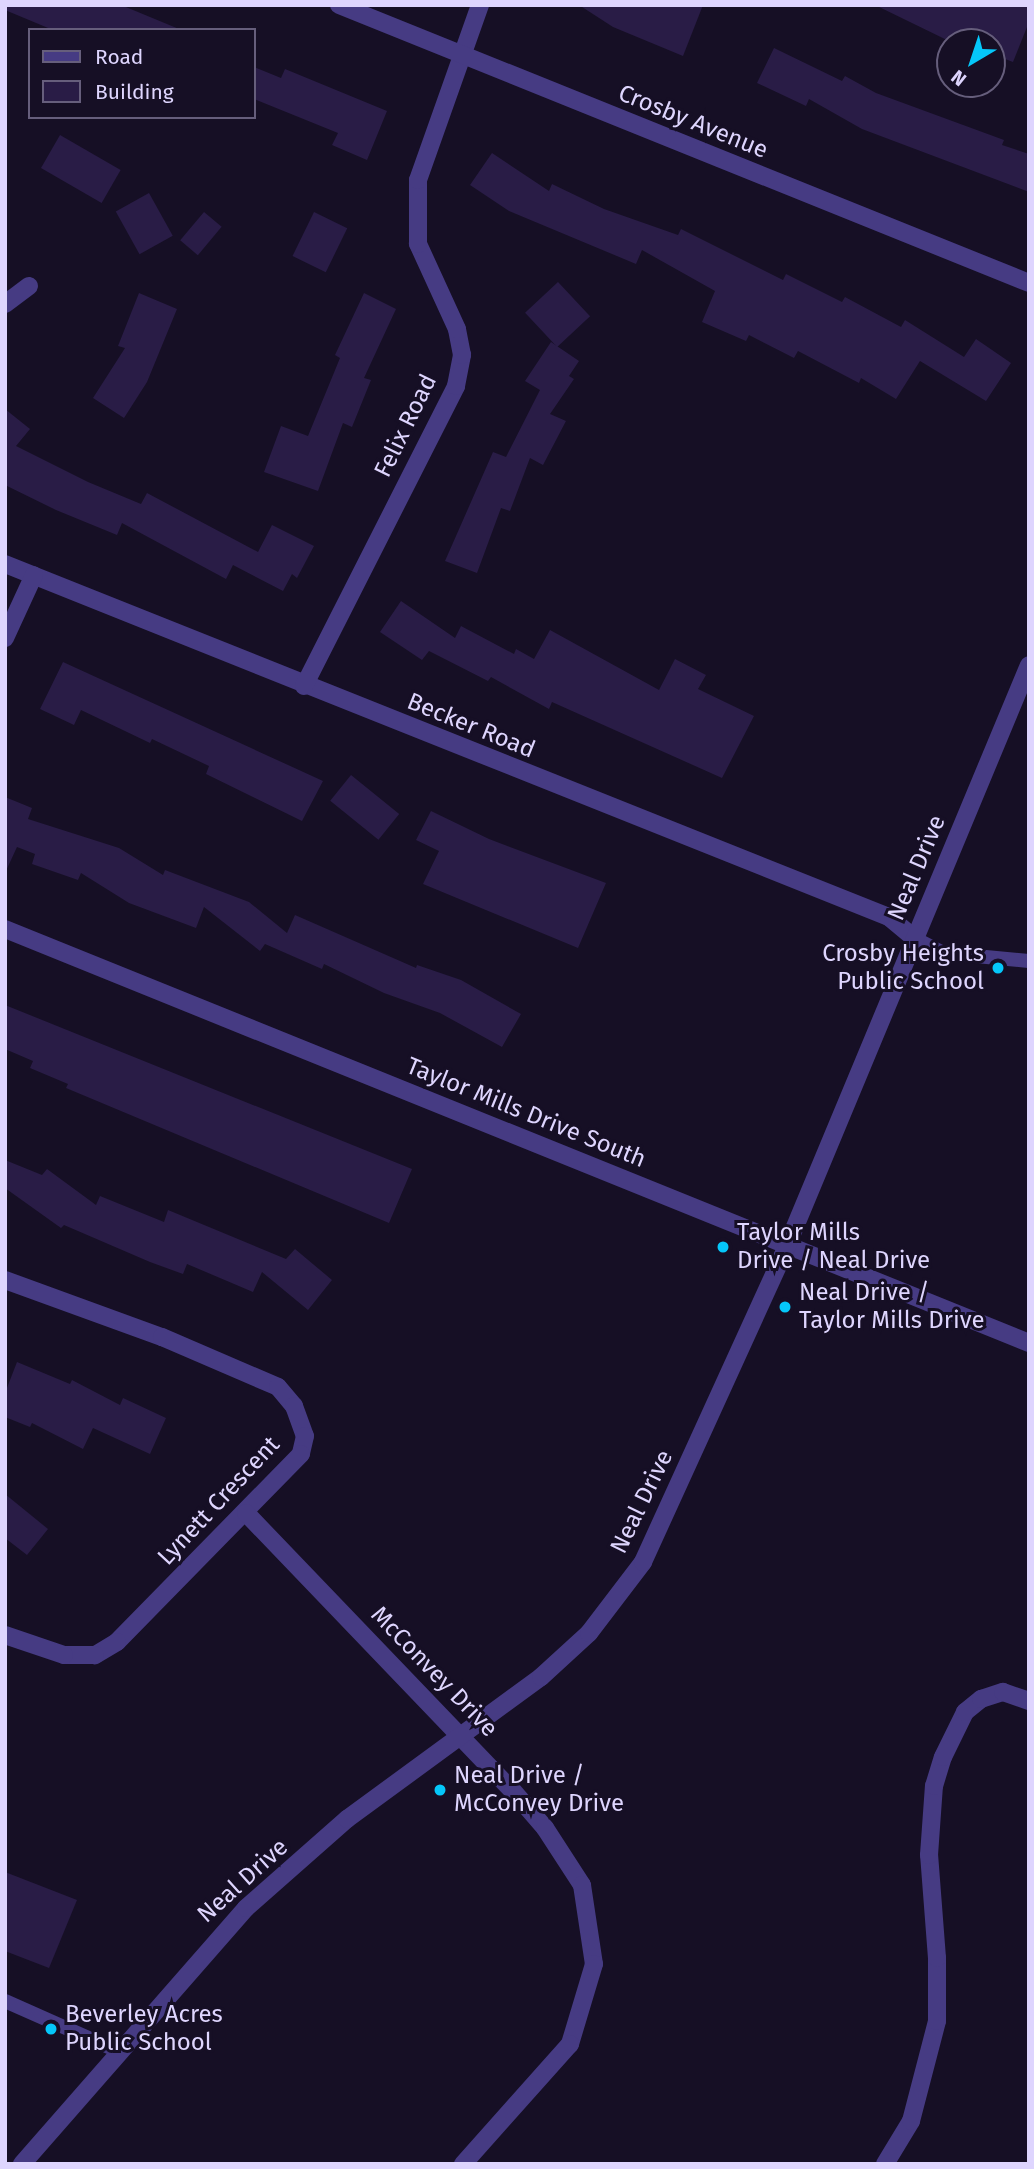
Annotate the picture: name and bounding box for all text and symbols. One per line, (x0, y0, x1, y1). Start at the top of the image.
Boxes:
legend (28, 28, 256, 119)
north arrow (936, 28, 1006, 98)
text: Road (95, 44, 143, 70)
text: N (947, 65, 971, 91)
text: Building (95, 79, 174, 105)
street label: Crosby Avenue (614, 79, 772, 165)
street label: Felix Road (369, 370, 443, 482)
street label: Becker Road (403, 687, 539, 765)
street label: Neal Drive (882, 811, 952, 925)
place label: Crosby Heights Public School (822, 940, 984, 996)
marker: Crosby Heights Public School (990, 960, 1006, 976)
street label: Taylor Mills Drive South (402, 1052, 650, 1174)
place label: Taylor Mills Drive / Neal Drive (737, 1219, 930, 1275)
marker: Taylor Mills Drive / Neal Drive (715, 1239, 731, 1255)
place label: Neal Drive / Taylor Mills Drive (799, 1279, 985, 1335)
marker: Neal Drive / Taylor Mills Drive (777, 1299, 793, 1315)
street label: Lynett Crescent (152, 1431, 286, 1571)
street label: Neal Drive (605, 1445, 679, 1559)
street label: McConvey Drive (365, 1601, 503, 1743)
place label: Neal Drive / McConvey Drive (454, 1762, 624, 1818)
marker: Neal Drive / McConvey Drive (432, 1782, 448, 1798)
street label: Neal Drive (192, 1833, 294, 1929)
place label: Beverley Acres Public School (65, 2001, 223, 2057)
marker: Beverley Acres Public School (43, 2021, 59, 2037)

